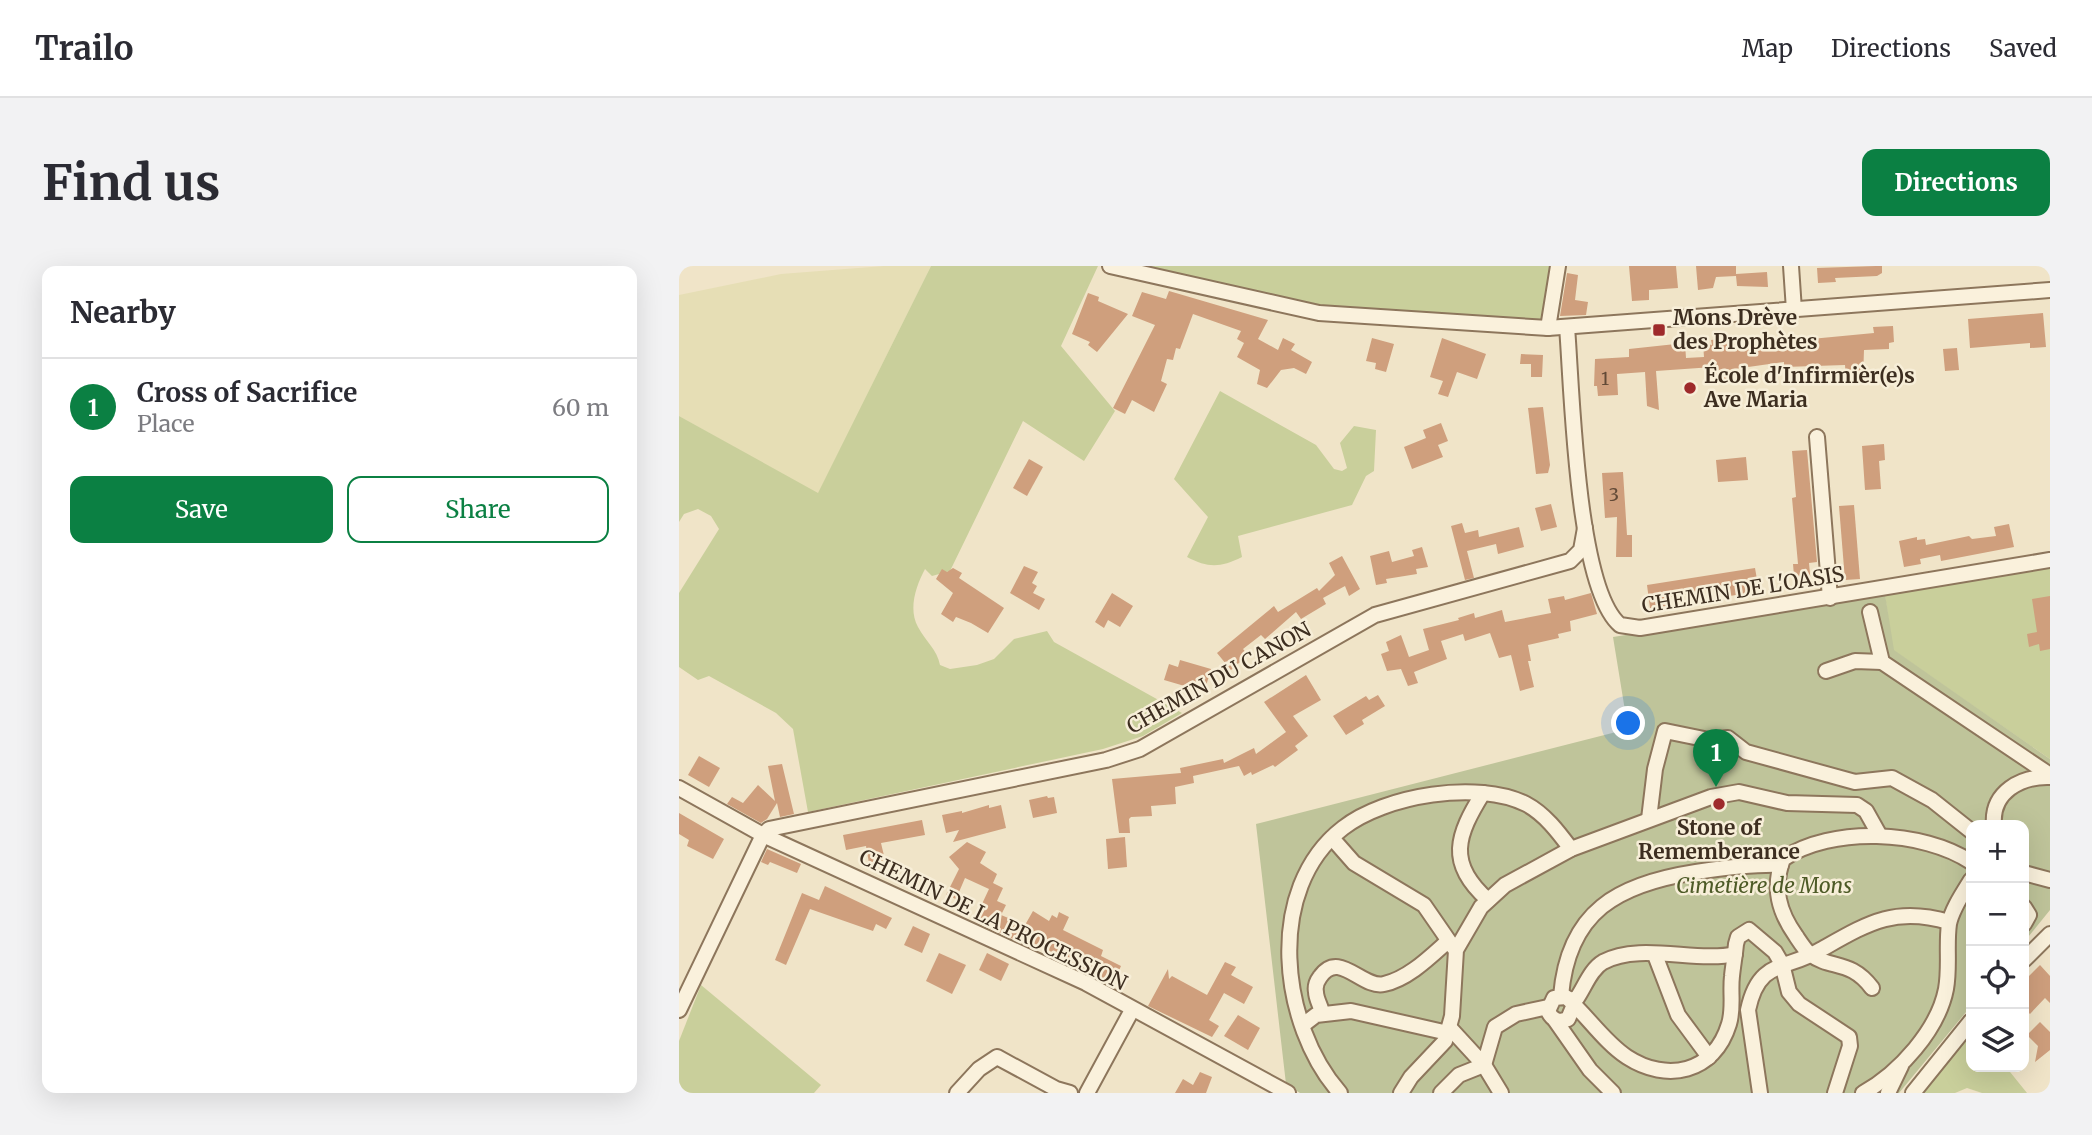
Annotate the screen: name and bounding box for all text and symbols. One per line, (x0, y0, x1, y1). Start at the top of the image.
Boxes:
text: Trailo (35, 28, 133, 69)
text: Map (1742, 33, 1793, 64)
text: Directions (1831, 33, 1951, 64)
text: Saved (1989, 33, 2057, 64)
button: Directions (1862, 149, 2050, 216)
text: Find us (42, 152, 220, 213)
text: Nearby (70, 293, 176, 331)
place label: Mons Drève des Prophètes (1673, 304, 1818, 355)
marker: Mons Drève des Prophètes (1651, 322, 1667, 338)
place label: École d'Infirmièr(e)s Ave Maria (1703, 361, 1915, 413)
house number: 1 (1601, 367, 1609, 390)
text: Cross of Sacrifice (137, 376, 357, 409)
marker: École d'Infirmièr(e)s Ave Maria (1682, 380, 1698, 396)
text: 1 (88, 393, 98, 422)
text: 60 m (552, 393, 609, 422)
text: Place (137, 409, 194, 438)
button: Save (70, 476, 333, 543)
button: Share (347, 476, 609, 543)
house number: 3 (1609, 483, 1619, 506)
street label: CHEMIN DE L'OASIS (1640, 560, 1846, 619)
street label: CHEMIN DU CANON (1122, 616, 1316, 739)
your location (1611, 706, 1645, 740)
pin: 1 (1693, 729, 1739, 787)
marker: Stone of Rememberance (1711, 796, 1727, 812)
place label: Stone of Rememberance (1638, 814, 1800, 865)
map controls (1966, 820, 2029, 1072)
button: + (1966, 820, 2029, 883)
street label: CHEMIN DE LA PROCESSION (855, 843, 1132, 996)
park label: Cimetière de Mons (1676, 872, 1852, 899)
button: − (1966, 883, 2029, 946)
button: locate (1966, 946, 2029, 1009)
button: layers (1966, 1009, 2029, 1072)

